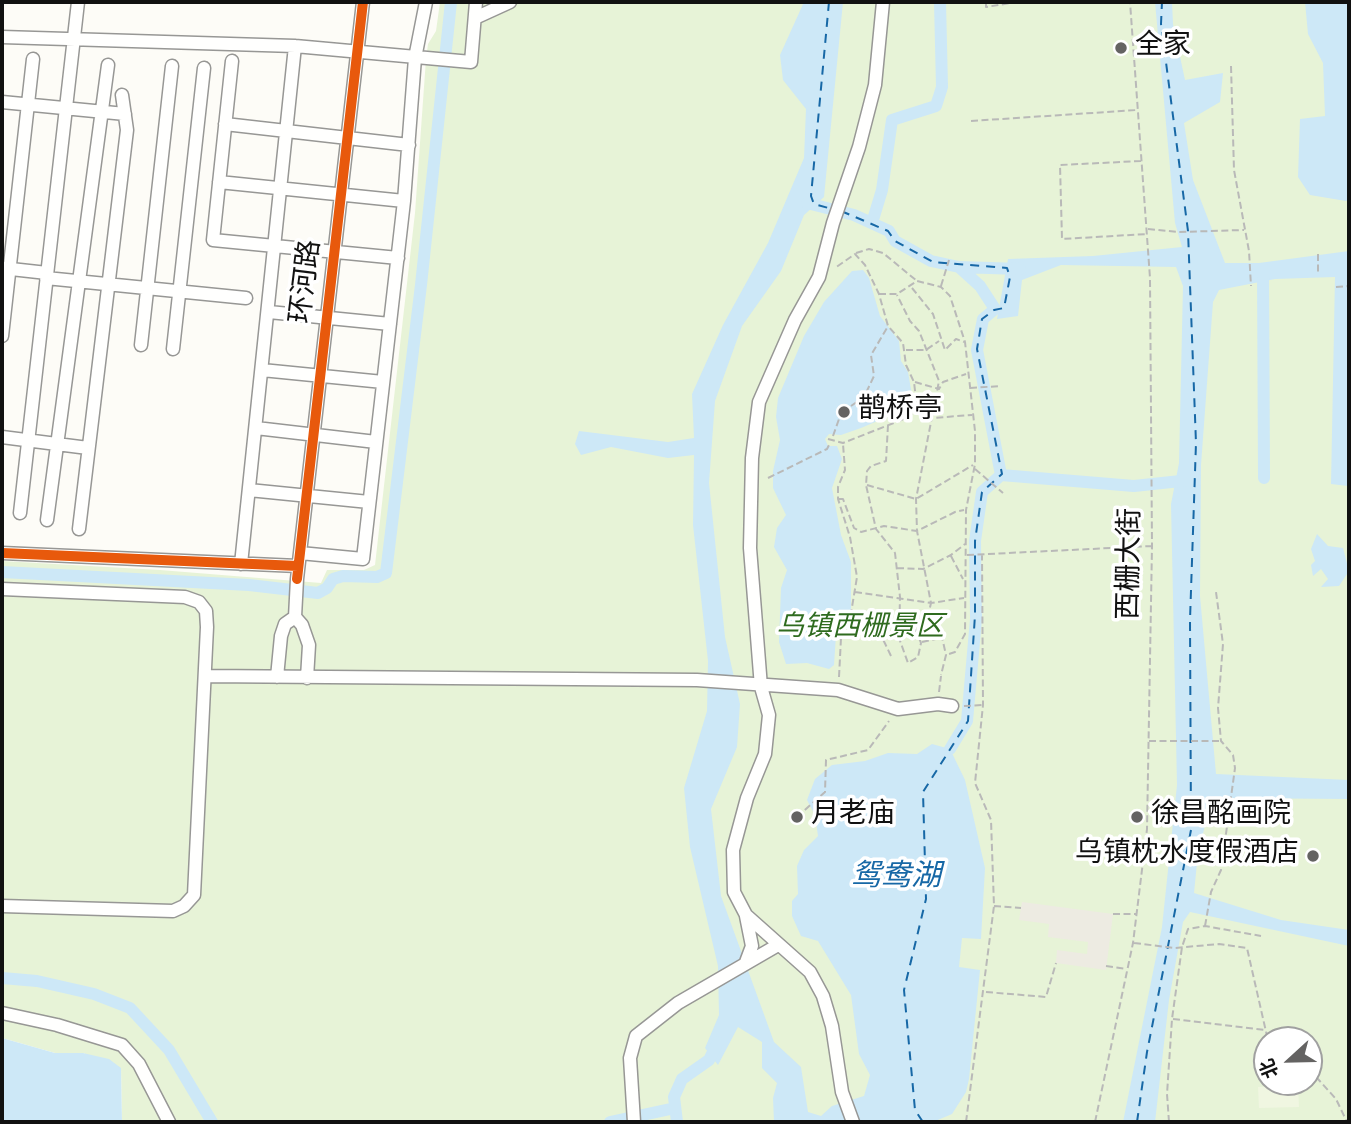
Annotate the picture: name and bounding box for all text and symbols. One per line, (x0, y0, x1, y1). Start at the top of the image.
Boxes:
place label: 全家 (1135, 31, 1191, 65)
marker: 全家 (1113, 40, 1129, 56)
street label: 环河路 (286, 238, 330, 326)
place label: 鹊桥亭 (858, 395, 942, 429)
marker: 鹊桥亭 (836, 404, 852, 420)
street label: 西栅大街 (1114, 508, 1150, 620)
park label: 乌镇西栅景区 (776, 613, 944, 647)
place label: 月老庙 (811, 800, 895, 834)
place label: 徐昌酩画院 (1151, 800, 1291, 834)
marker: 月老庙 (789, 809, 805, 825)
marker: 徐昌酩画院 (1129, 809, 1145, 825)
place label: 乌镇枕水度假酒店 (1075, 839, 1299, 873)
marker: 乌镇枕水度假酒店 (1305, 848, 1321, 864)
water label: 鸳鸯湖 (851, 861, 941, 897)
north arrow (1253, 1026, 1323, 1096)
text: 北 (1253, 1054, 1287, 1083)

